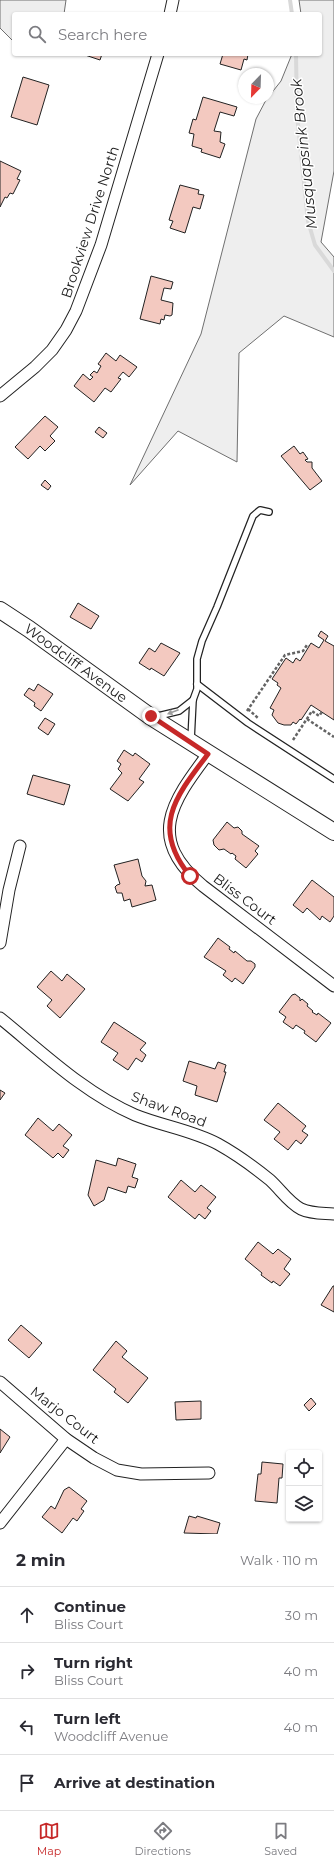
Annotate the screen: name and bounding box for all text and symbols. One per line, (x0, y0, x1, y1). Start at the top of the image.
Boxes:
search box (12, 12, 322, 56)
icon: search (26, 23, 48, 45)
text: Search here (58, 25, 147, 44)
north arrow (238, 68, 274, 104)
water label: Musquapsink Brook (286, 77, 321, 230)
street label: Brookview Drive North (57, 144, 123, 300)
street label: Woodcliff Avenue (21, 620, 131, 706)
route end (142, 707, 160, 725)
one-way arrow (167, 710, 179, 716)
route start (181, 867, 199, 885)
street label: Bliss Court (210, 869, 281, 929)
street label: Shaw Road (129, 1087, 209, 1131)
street label: Marjo Court (27, 1382, 103, 1448)
map controls (286, 1450, 322, 1522)
button: locate (286, 1450, 322, 1486)
button: layers (286, 1486, 322, 1522)
text: 2 min (16, 1550, 66, 1570)
text: Walk · 110 m (240, 1552, 318, 1568)
text: Continue (54, 1597, 126, 1616)
icon: ahead (16, 1604, 38, 1626)
text: 30 m (285, 1607, 318, 1623)
text: Bliss Court (54, 1616, 123, 1632)
text: Turn right (54, 1653, 133, 1672)
icon: right (16, 1660, 38, 1682)
text: 40 m (284, 1663, 318, 1679)
text: Bliss Court (54, 1672, 123, 1688)
text: Turn left (54, 1709, 121, 1728)
icon: left (16, 1716, 38, 1738)
text: 40 m (284, 1719, 318, 1735)
text: Woodcliff Avenue (54, 1728, 168, 1744)
icon: arrive (16, 1772, 38, 1794)
text: Arrive at destination (54, 1773, 215, 1792)
tab: Map (37, 1820, 61, 1858)
tab: Directions (135, 1820, 191, 1858)
tab: Saved (264, 1820, 297, 1858)

